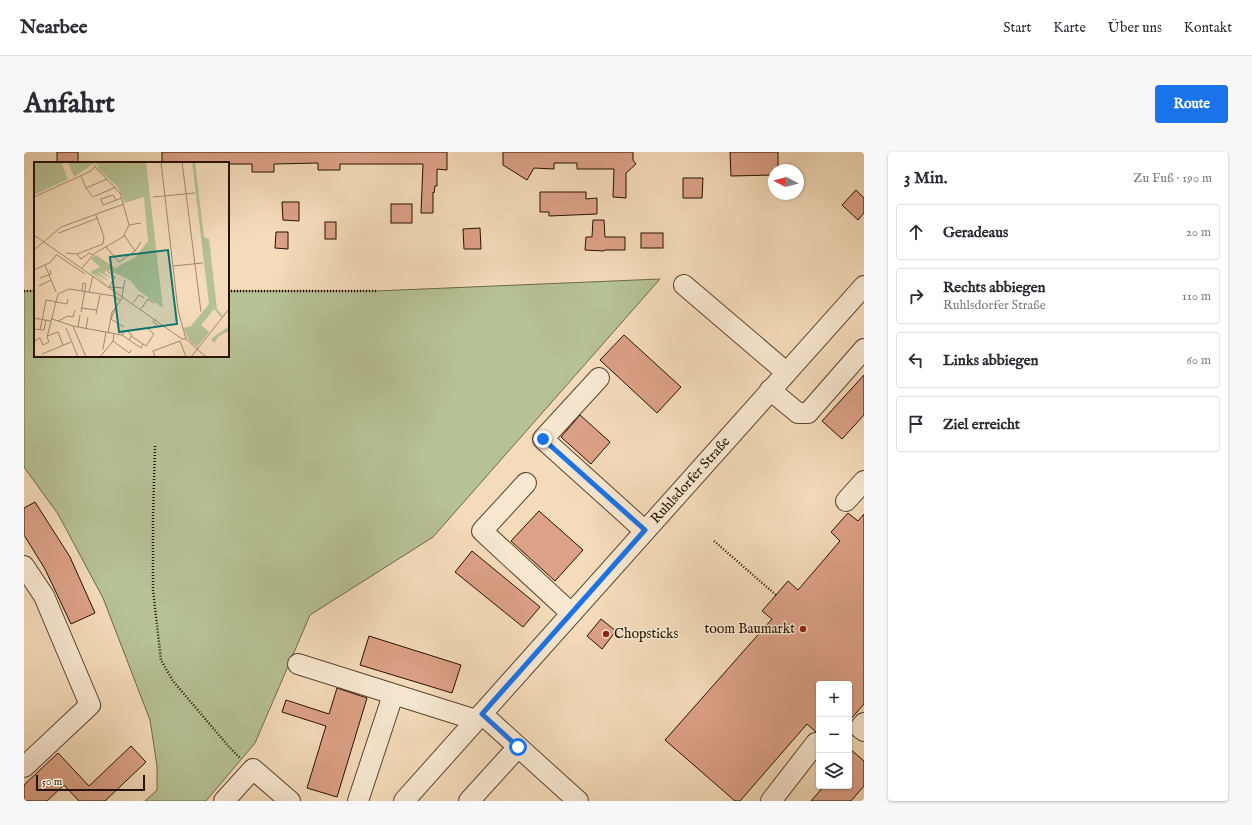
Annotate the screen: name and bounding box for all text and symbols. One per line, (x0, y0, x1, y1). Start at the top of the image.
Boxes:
text: Nearbee (20, 16, 87, 40)
text: Start (1003, 19, 1031, 37)
text: Karte (1053, 19, 1086, 37)
text: Über uns (1108, 19, 1162, 37)
text: Kontakt (1184, 19, 1232, 37)
button: Route (1155, 85, 1228, 123)
text: Anfahrt (24, 87, 115, 122)
inset map (34, 162, 229, 357)
north arrow (768, 164, 804, 200)
text: 3 Min. (904, 168, 947, 189)
text: Zu Fuß · 190 m (1133, 170, 1212, 187)
icon: ahead (905, 221, 927, 243)
text: Geradeaus (943, 223, 1008, 242)
text: 20 m (1186, 224, 1211, 241)
text: Rechts abbiegen (943, 278, 1046, 297)
icon: right (905, 285, 927, 307)
text: 110 m (1182, 288, 1211, 305)
text: Ruhlsdorfer Straße (943, 297, 1046, 314)
icon: left (905, 349, 927, 371)
text: Links abbiegen (943, 351, 1039, 370)
text: 60 m (1186, 352, 1211, 369)
icon: arrive (905, 413, 927, 435)
text: Ziel erreicht (943, 415, 1020, 434)
route end (534, 430, 552, 448)
street label: Ruhlsdorfer Straße (647, 433, 734, 528)
place label: toom Baumarkt (704, 620, 795, 638)
marker: toom Baumarkt (798, 624, 808, 634)
place label: Chopsticks (614, 625, 678, 643)
marker: Chopsticks (601, 629, 611, 639)
map controls (816, 681, 852, 789)
button: + (816, 681, 852, 717)
button: − (816, 717, 852, 753)
route start (509, 738, 527, 756)
button: layers (816, 753, 852, 789)
scale bar (36, 773, 145, 792)
text: 50 m (42, 775, 62, 789)

